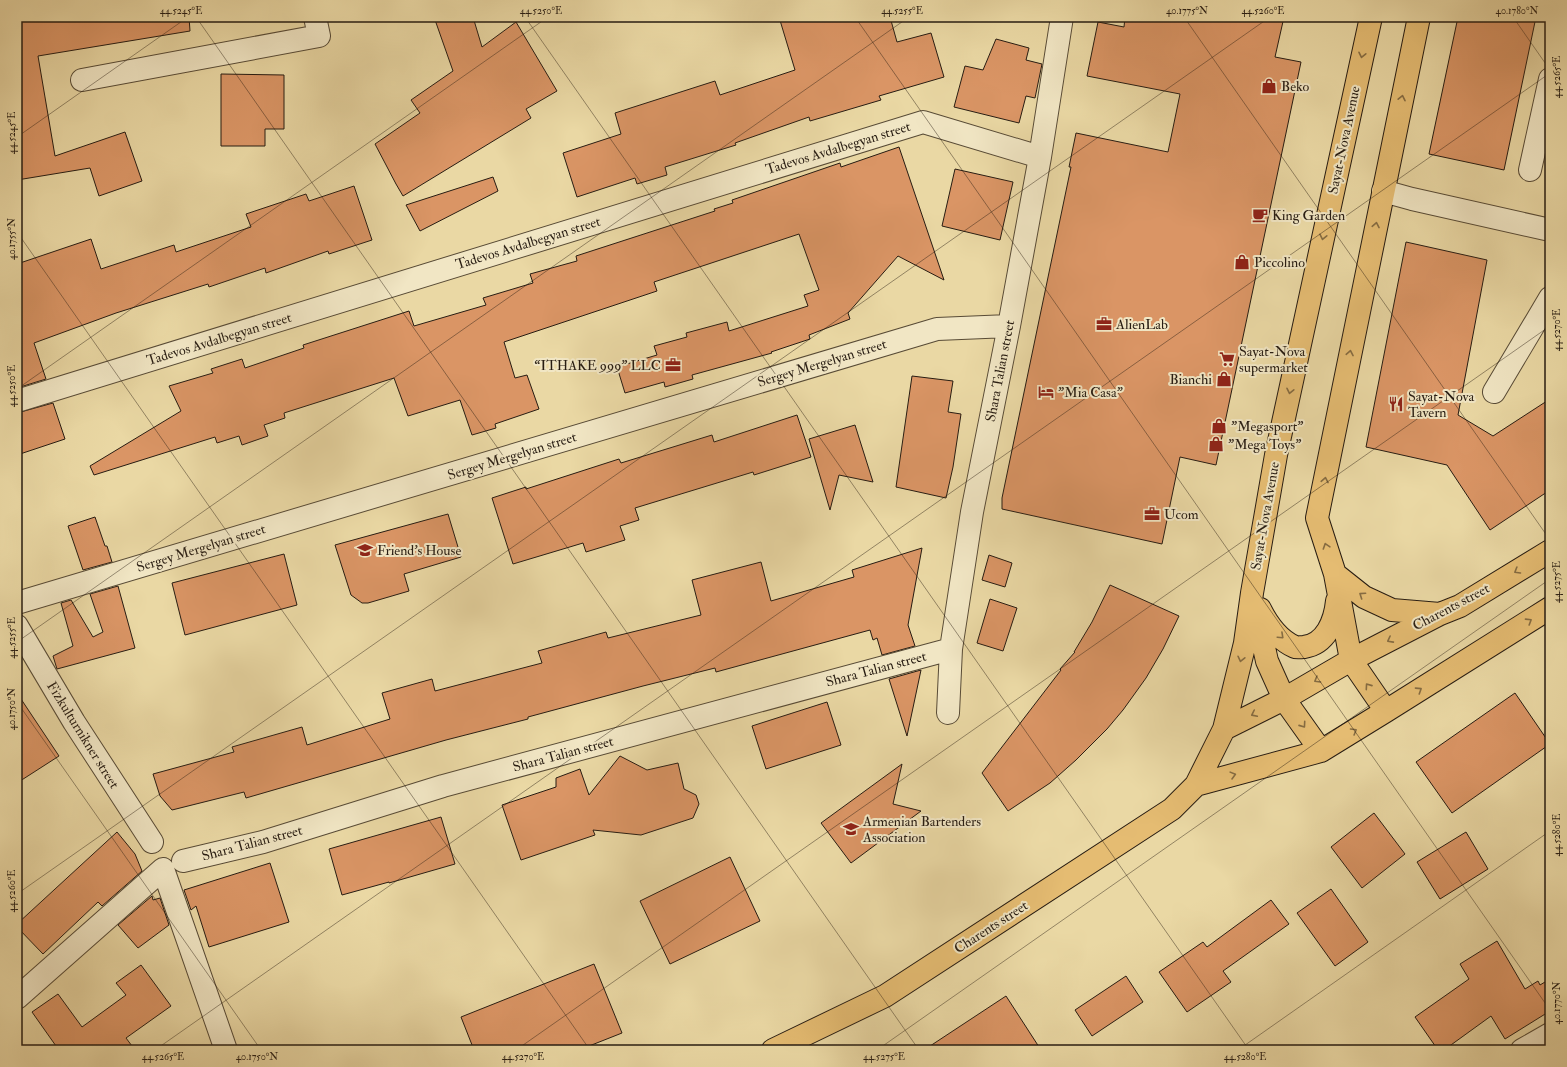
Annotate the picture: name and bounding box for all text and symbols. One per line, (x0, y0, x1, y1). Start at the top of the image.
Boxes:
text: 44.5245°E (160, 5, 202, 17)
text: 44.5250°E (520, 5, 562, 17)
text: 44.5255°E (881, 5, 923, 17)
text: 40.1775°N (1166, 5, 1208, 17)
text: 44.5260°E (1241, 5, 1285, 17)
text: 40.1780°N (1496, 5, 1539, 17)
one-way arrow (1359, 52, 1367, 58)
text: 44.5265°E (1551, 56, 1563, 98)
shop icon: Beko (1260, 77, 1278, 95)
place label: Beko (1281, 78, 1309, 95)
street label: Sayat-Nova Avenue (1324, 84, 1365, 196)
one-way arrow (1397, 95, 1406, 101)
text: 44.5245°E (6, 112, 18, 154)
street label: Tadevos Avdalbegyan street (763, 118, 913, 179)
cafe icon: King Garden (1251, 206, 1269, 224)
place label: King Garden (1272, 207, 1345, 224)
street label: Tadevos Avdalbegyan street (453, 213, 603, 274)
text: 40.1755°N (6, 218, 18, 260)
one-way arrow (1371, 222, 1380, 228)
one-way arrow (1320, 234, 1328, 240)
shop icon: Piccolino (1233, 253, 1251, 271)
place label: Piccolino (1254, 254, 1305, 271)
street label: Tadevos Avdalbegyan street (144, 309, 294, 370)
text: 44.5270°E (1551, 309, 1563, 351)
office icon: AlienLab (1095, 315, 1113, 333)
place label: AlienLab (1115, 316, 1168, 333)
street label: Shara Talian street (982, 318, 1018, 423)
street label: Sergey Mergelyan street (755, 335, 889, 392)
place label: Sayat-Nova supermarket (1239, 343, 1308, 377)
supermarket icon: Sayat-Nova supermarket (1218, 350, 1236, 368)
one-way arrow (1346, 350, 1354, 356)
office icon: “ITHAKE 999” LLC (664, 356, 682, 374)
place label: “ITHAKE 999” LLC (535, 357, 661, 374)
text: 44.5250°E (6, 365, 18, 407)
shop icon: Bianchi (1215, 370, 1233, 388)
place label: Bianchi (1170, 371, 1212, 388)
hotel icon: "Mia Casa" (1037, 383, 1055, 401)
place label: "Mia Casa" (1058, 384, 1123, 401)
one-way arrow (1286, 388, 1294, 394)
place label: Sayat-Nova Tavern (1408, 388, 1475, 421)
restaurant icon: Sayat-Nova Tavern (1387, 395, 1405, 413)
shop icon: "Megasport" (1210, 417, 1228, 435)
place label: "Megasport" (1231, 418, 1304, 436)
street label: Sergey Mergelyan street (445, 428, 579, 485)
shop icon: "Mega Toys" (1207, 435, 1225, 453)
place label: "Mega Toys" (1228, 436, 1301, 454)
street label: Sayat-Nova Avenue (1247, 460, 1284, 572)
one-way arrow (1320, 477, 1328, 483)
office icon: Ucom (1143, 505, 1161, 523)
place label: Ucom (1164, 506, 1199, 523)
street label: Sergey Mergelyan street (134, 520, 268, 577)
school or university icon: Friend's House (356, 541, 374, 559)
place label: Friend's House (377, 542, 461, 559)
one-way arrow (1322, 543, 1331, 550)
text: 44.5275°E (1551, 561, 1563, 603)
one-way arrow (1514, 567, 1521, 574)
street label: Charents street (1410, 579, 1493, 634)
one-way arrow (1360, 593, 1367, 600)
text: 44.5255°E (6, 617, 18, 659)
one-way arrow (1525, 618, 1532, 626)
one-way arrow (1276, 632, 1284, 639)
one-way arrow (1387, 635, 1394, 642)
street label: Shara Talian street (824, 647, 929, 691)
one-way arrow (1237, 655, 1246, 662)
one-way arrow (1314, 675, 1321, 682)
street label: Fizkulturnikner street (43, 678, 123, 792)
one-way arrow (1365, 683, 1373, 690)
text: 40.1750°N (6, 688, 18, 730)
one-way arrow (1415, 688, 1422, 695)
one-way arrow (1251, 709, 1258, 717)
one-way arrow (1298, 721, 1306, 728)
one-way arrow (1350, 728, 1357, 736)
street label: Shara Talian street (511, 732, 616, 776)
one-way arrow (1230, 771, 1237, 780)
place label: Armenian Bartenders Association (862, 813, 981, 846)
text: 44.5280°E (1551, 814, 1563, 856)
school or university icon: Armenian Bartenders Association (842, 820, 860, 838)
street label: Shara Talian street (200, 821, 305, 865)
text: 44.5260°E (6, 869, 18, 913)
street label: Charents street (951, 897, 1031, 957)
text: 40.1770°N (1551, 982, 1563, 1024)
text: 44.5265°E (142, 1051, 184, 1063)
text: 40.1750°N (236, 1051, 278, 1063)
text: 44.5270°E (502, 1051, 544, 1063)
text: 44.5275°E (863, 1051, 905, 1063)
text: 44.5280°E (1224, 1051, 1266, 1063)

